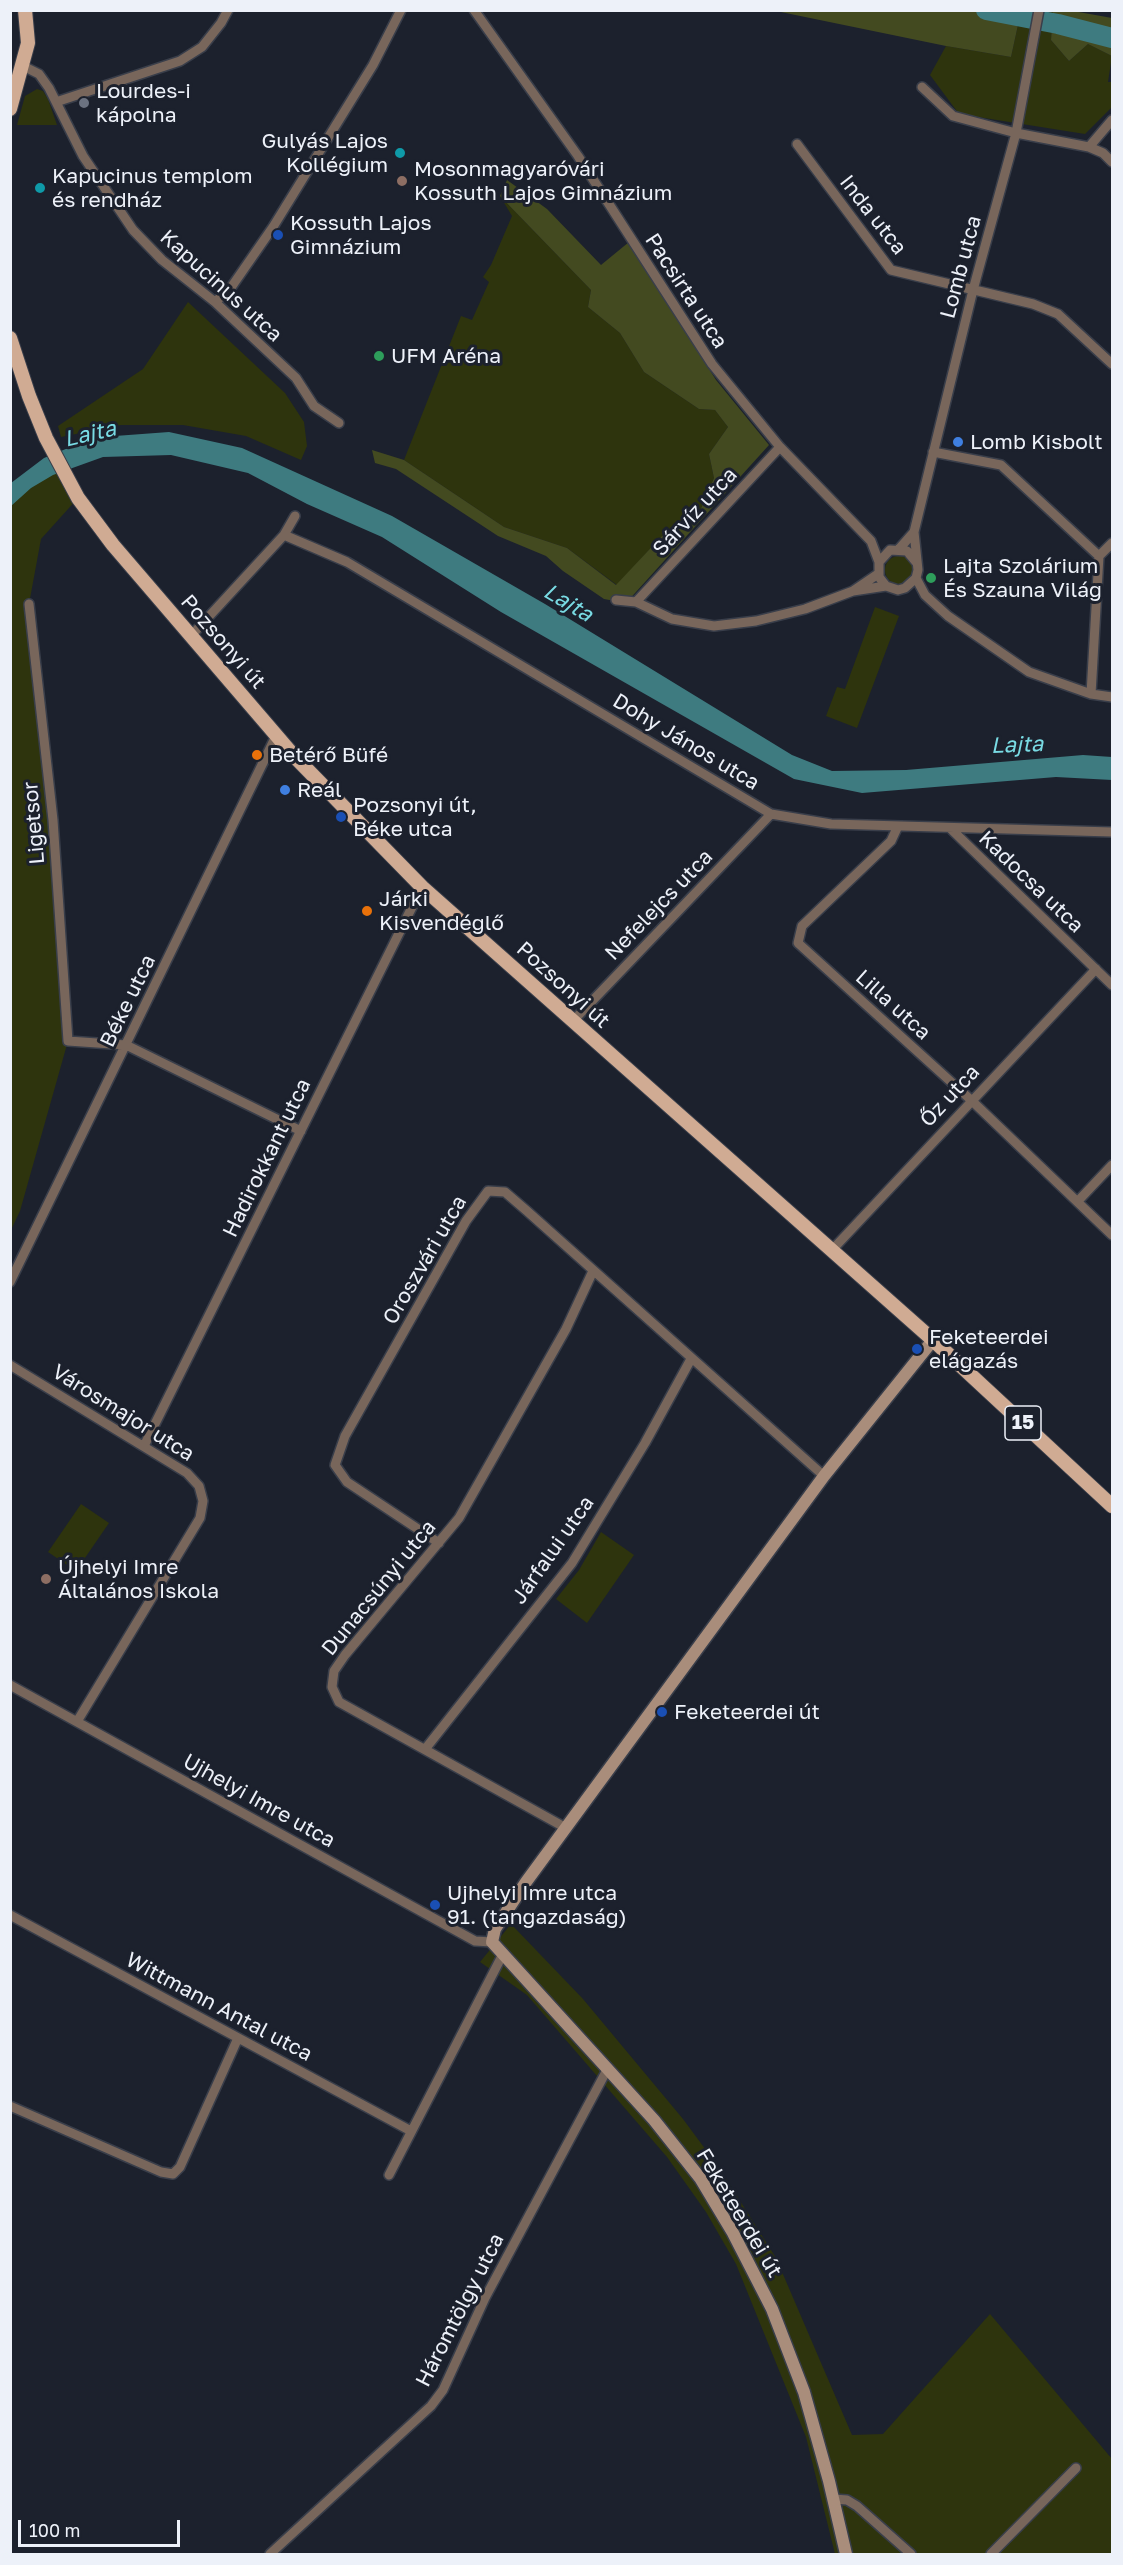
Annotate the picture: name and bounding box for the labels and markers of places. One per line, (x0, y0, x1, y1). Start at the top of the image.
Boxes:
place label: Lourdes-i kápolna (96, 78, 191, 128)
marker: Lourdes-i kápolna (77, 96, 91, 110)
place label: Gulyás Lajos Kollégium (261, 128, 388, 178)
marker: Gulyás Lajos Kollégium (393, 146, 407, 160)
place label: Mosonmagyaróvári Kossuth Lajos Gimnázium (414, 156, 672, 206)
place label: Kapucinus templom és rendház (52, 163, 253, 213)
marker: Mosonmagyaróvári Kossuth Lajos Gimnázium (395, 174, 409, 188)
marker: Kapucinus templom és rendház (33, 181, 47, 195)
place label: Kossuth Lajos Gimnázium (290, 210, 432, 260)
marker: Kossuth Lajos Gimnázium (271, 228, 285, 242)
place label: UFM Aréna (391, 343, 501, 369)
marker: UFM Aréna (372, 349, 386, 363)
place label: Lomb Kisbolt (970, 429, 1103, 455)
marker: Lomb Kisbolt (951, 435, 965, 449)
place label: Lajta Szolárium És Szauna Világ (943, 553, 1102, 603)
marker: Lajta Szolárium És Szauna Világ (924, 571, 938, 585)
place label: Betérő Büfé (269, 742, 388, 768)
marker: Betérő Büfé (250, 748, 264, 762)
place label: Reál (297, 777, 342, 803)
marker: Reál (278, 783, 292, 797)
place label: Pozsonyi út, Béke utca (353, 792, 477, 842)
marker: Pozsonyi út, Béke utca (334, 810, 348, 824)
place label: Járki Kisvendéglő (379, 886, 504, 936)
marker: Járki Kisvendéglő (360, 904, 374, 918)
place label: Feketeerdei elágazás (929, 1324, 1049, 1374)
marker: Feketeerdei elágazás (910, 1342, 924, 1356)
place label: Újhelyi Imre Általános Iskola (58, 1554, 219, 1604)
marker: Újhelyi Imre Általános Iskola (39, 1572, 53, 1586)
place label: Feketeerdei út (674, 1699, 820, 1725)
marker: Feketeerdei út (655, 1705, 669, 1719)
place label: Ujhelyi Imre utca 91. (tangazdaság) (447, 1880, 627, 1930)
marker: Ujhelyi Imre utca 91. (tangazdaság) (428, 1898, 442, 1912)

